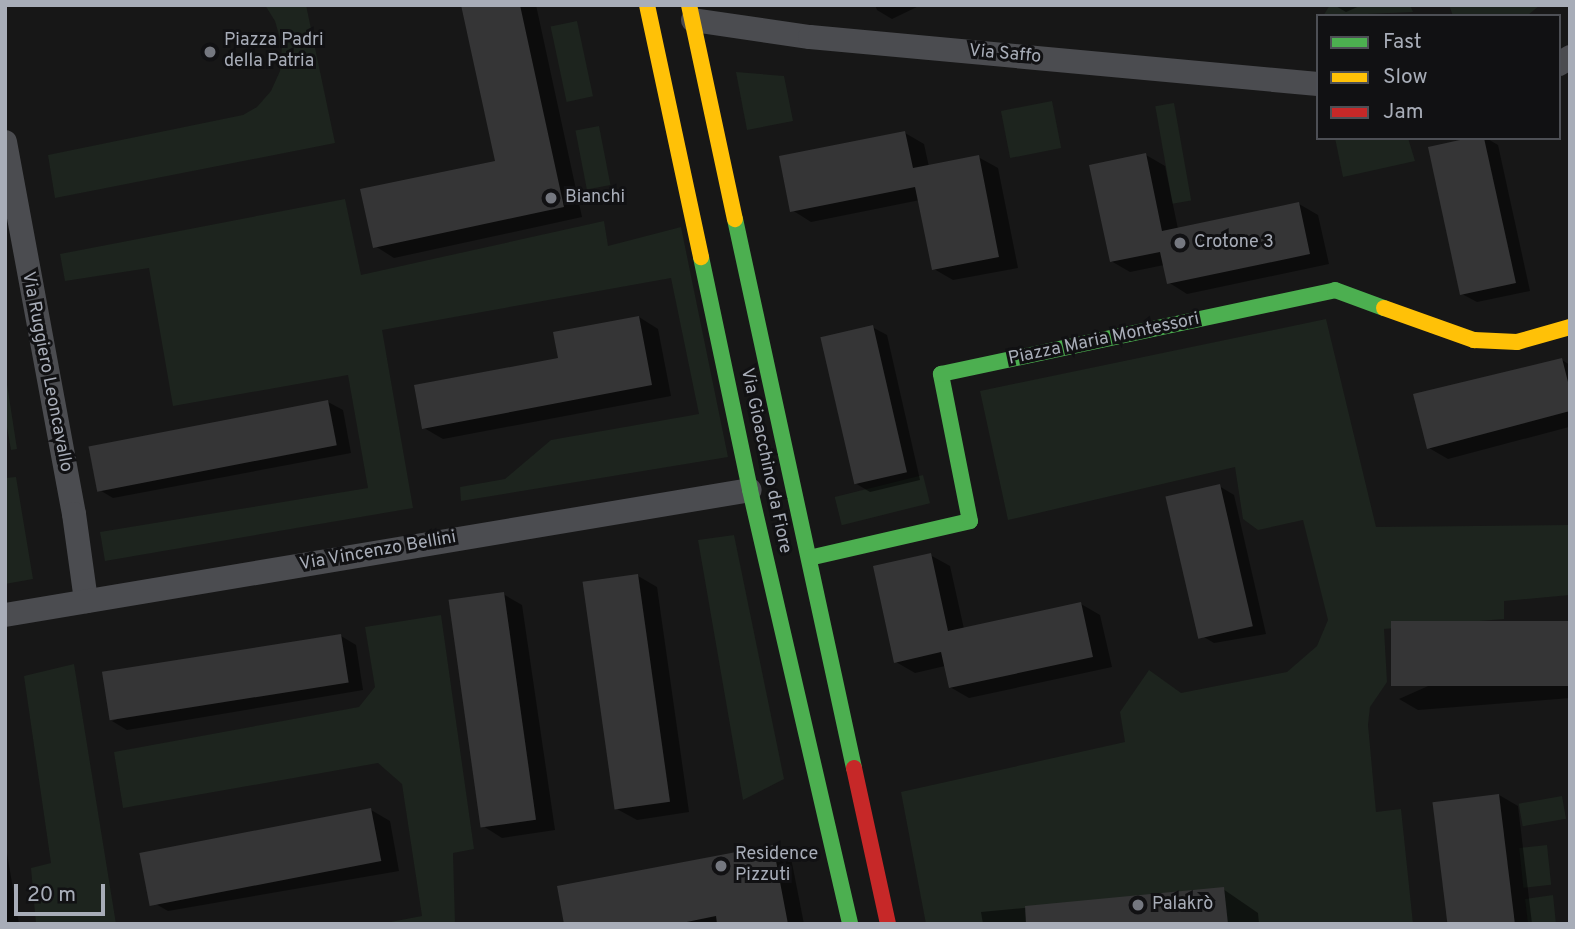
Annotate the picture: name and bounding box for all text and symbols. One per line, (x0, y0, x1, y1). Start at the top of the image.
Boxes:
legend (1316, 14, 1561, 140)
text: Fast (1383, 29, 1422, 56)
place label: Piazza Padri della Patria (224, 31, 324, 74)
street label: Via Saffo (968, 41, 1042, 69)
marker: Piazza Padri della Patria (202, 44, 218, 60)
text: Slow (1383, 64, 1428, 91)
text: Jam (1383, 99, 1424, 126)
place label: Bianchi (565, 187, 625, 209)
marker: Bianchi (543, 190, 559, 206)
place label: Crotone 3 (1194, 232, 1274, 254)
marker: Crotone 3 (1172, 235, 1188, 251)
street label: Via Ruggiero Leoncavallo (16, 270, 76, 474)
street label: Piazza Maria Montessori (1007, 309, 1201, 371)
street label: Via Gioacchino da Fiore (735, 366, 795, 556)
street label: Via Vincenzo Bellini (298, 528, 458, 576)
place label: Residence Pizzuti (735, 845, 818, 888)
marker: Residence Pizzuti (713, 858, 729, 874)
scale bar (18, 870, 108, 914)
text: 20 m (27, 882, 76, 909)
place label: Palakrò (1152, 894, 1213, 916)
marker: Palakrò (1130, 897, 1146, 913)

